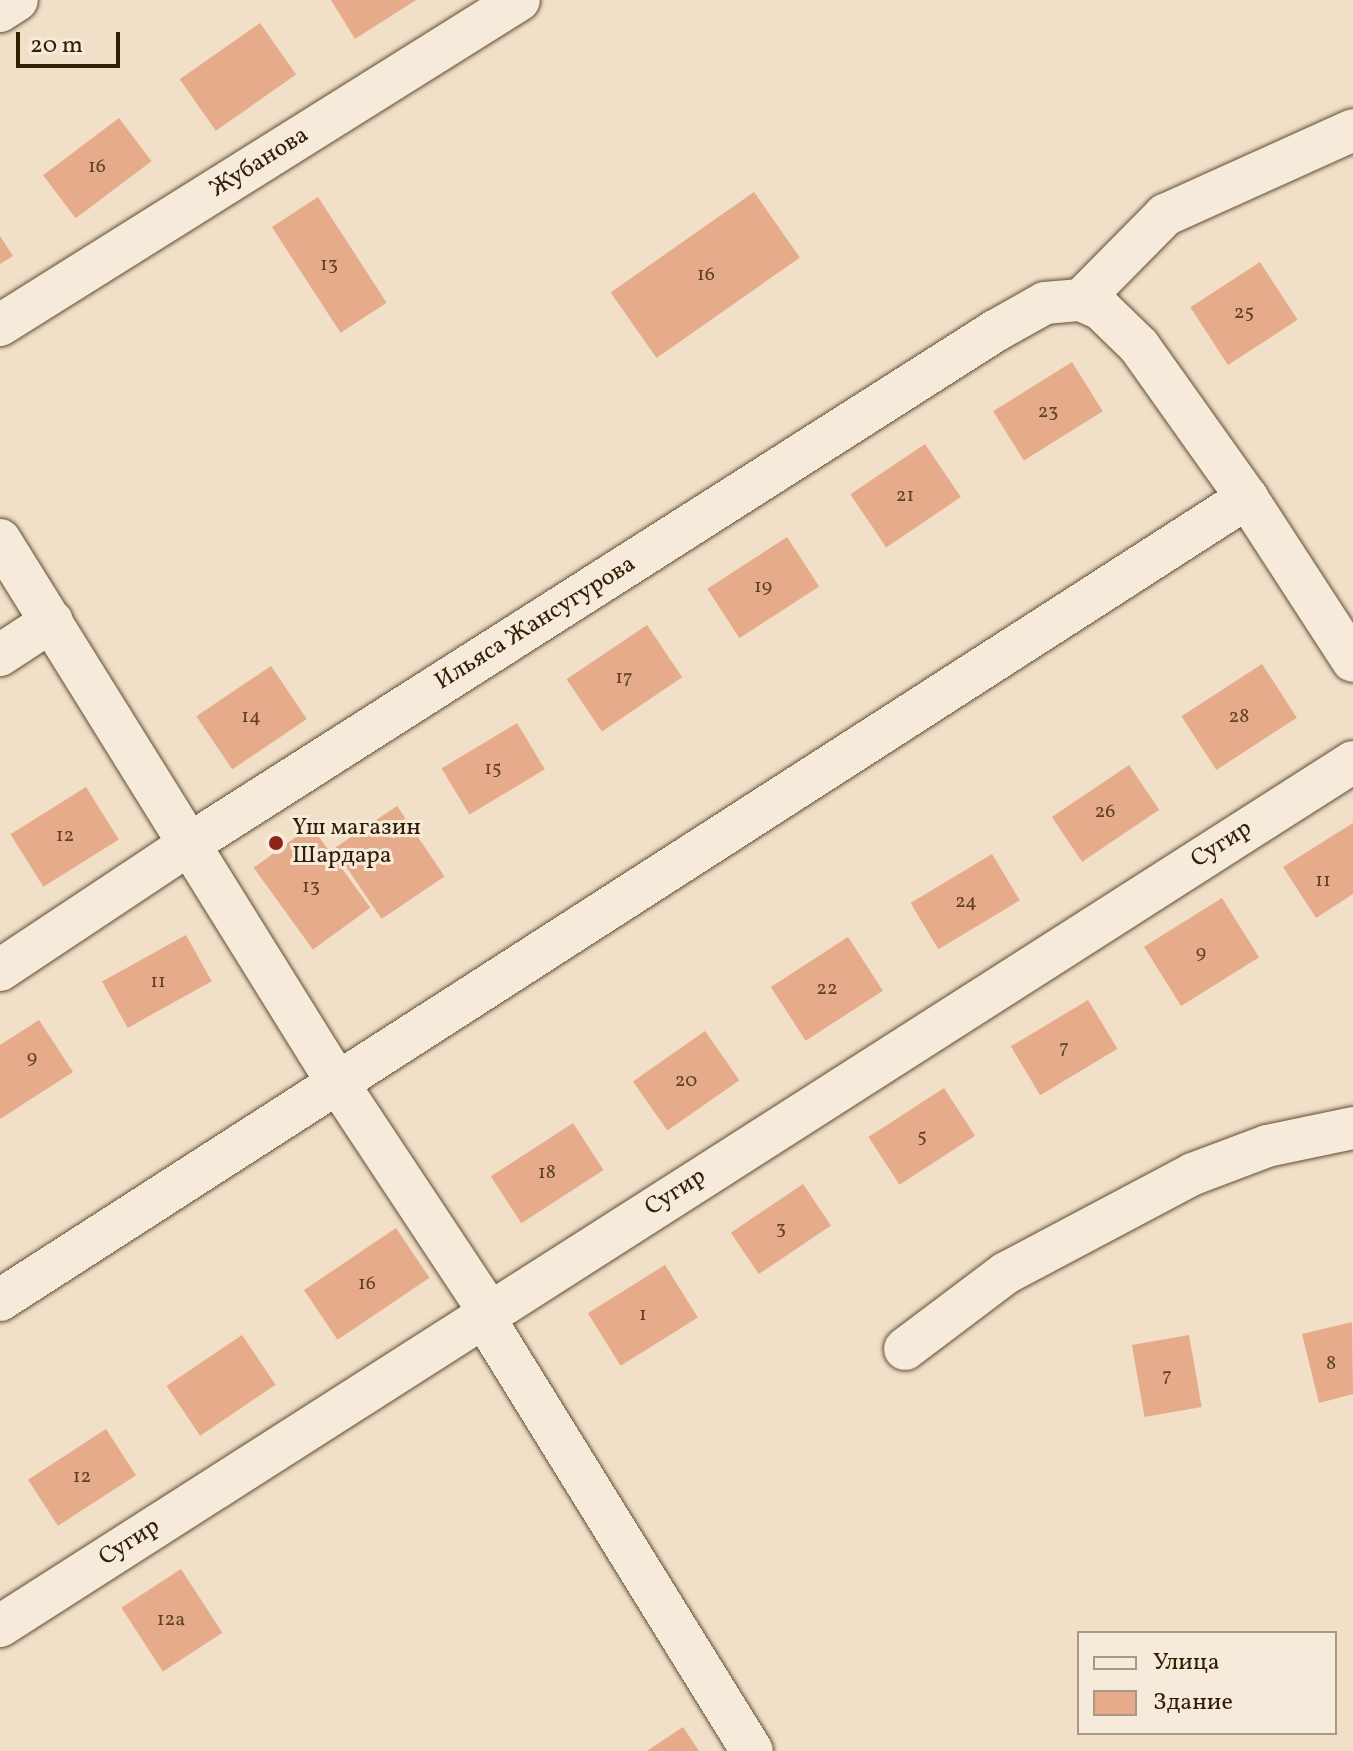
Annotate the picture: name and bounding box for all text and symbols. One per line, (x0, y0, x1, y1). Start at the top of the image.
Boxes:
scale bar (20, 16, 124, 66)
text: 20 m (30, 29, 83, 63)
street label: Жубанова (205, 121, 315, 205)
house number: 16 (88, 155, 106, 179)
house number: 13 (320, 253, 338, 277)
house number: 16 (697, 263, 715, 287)
house number: 25 (1234, 301, 1254, 325)
house number: 23 (1038, 400, 1058, 424)
house number: 21 (896, 484, 914, 508)
street label: Ильяса Жансугурова (430, 551, 642, 697)
house number: 19 (754, 575, 772, 599)
house number: 17 (615, 666, 633, 690)
house number: 14 (241, 705, 261, 729)
house number: 28 (1229, 705, 1249, 729)
house number: 15 (484, 757, 502, 781)
house number: 26 (1095, 800, 1115, 824)
place label: Үш магазин Шардара (292, 815, 421, 871)
street label: Сугир (1186, 815, 1258, 875)
house number: 12 (56, 824, 74, 848)
marker: Үш магазин Шардара (267, 834, 285, 852)
house number: 11 (1315, 869, 1331, 893)
house number: 13 (302, 875, 320, 899)
house number: 24 (955, 890, 977, 914)
house number: 9 (1196, 941, 1206, 965)
house number: 11 (150, 970, 166, 994)
house number: 22 (816, 977, 838, 1001)
house number: 7 (1059, 1036, 1069, 1060)
house number: 9 (27, 1046, 37, 1070)
house number: 20 (675, 1069, 697, 1093)
house number: 5 (917, 1125, 927, 1149)
house number: 18 (538, 1161, 556, 1185)
street label: Сугир (640, 1163, 712, 1223)
house number: 3 (776, 1217, 786, 1241)
house number: 16 (358, 1272, 376, 1296)
house number: 1 (639, 1303, 647, 1327)
house number: 8 (1326, 1352, 1336, 1376)
house number: 7 (1162, 1364, 1172, 1388)
house number: 12 (73, 1465, 91, 1489)
street label: Сугир (94, 1513, 166, 1573)
house number: 12а (157, 1608, 185, 1632)
legend (1077, 1631, 1337, 1735)
text: Улица (1153, 1646, 1220, 1680)
text: Здание (1153, 1686, 1233, 1720)

